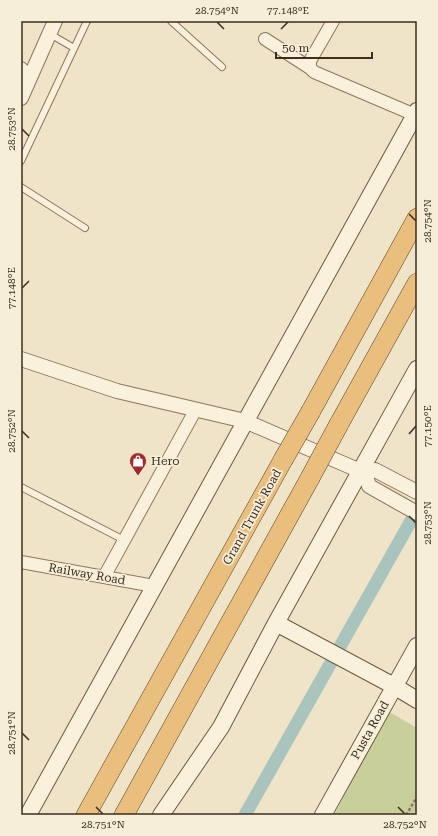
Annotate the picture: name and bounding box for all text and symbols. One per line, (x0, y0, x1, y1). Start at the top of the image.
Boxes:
text: 28.754°N (195, 5, 239, 16)
text: 77.148°E (267, 5, 309, 16)
scale bar (276, 34, 372, 60)
text: 50 m (282, 41, 309, 55)
text: 28.753°N (6, 107, 17, 151)
text: 28.754°N (422, 199, 433, 243)
text: 77.148°E (6, 267, 17, 309)
text: 77.150°E (422, 405, 433, 447)
text: 28.752°N (6, 409, 17, 453)
shop icon: Hero (128, 451, 148, 476)
place label: Hero (151, 454, 180, 468)
street label: Grand Trunk Road (220, 466, 284, 567)
text: 28.753°N (422, 501, 433, 545)
street label: Railway Road (47, 560, 127, 588)
street label: Pusta Road (348, 698, 392, 762)
text: 28.751°N (6, 711, 17, 755)
text: 28.751°N (81, 819, 125, 830)
text: 28.752°N (383, 819, 427, 830)

